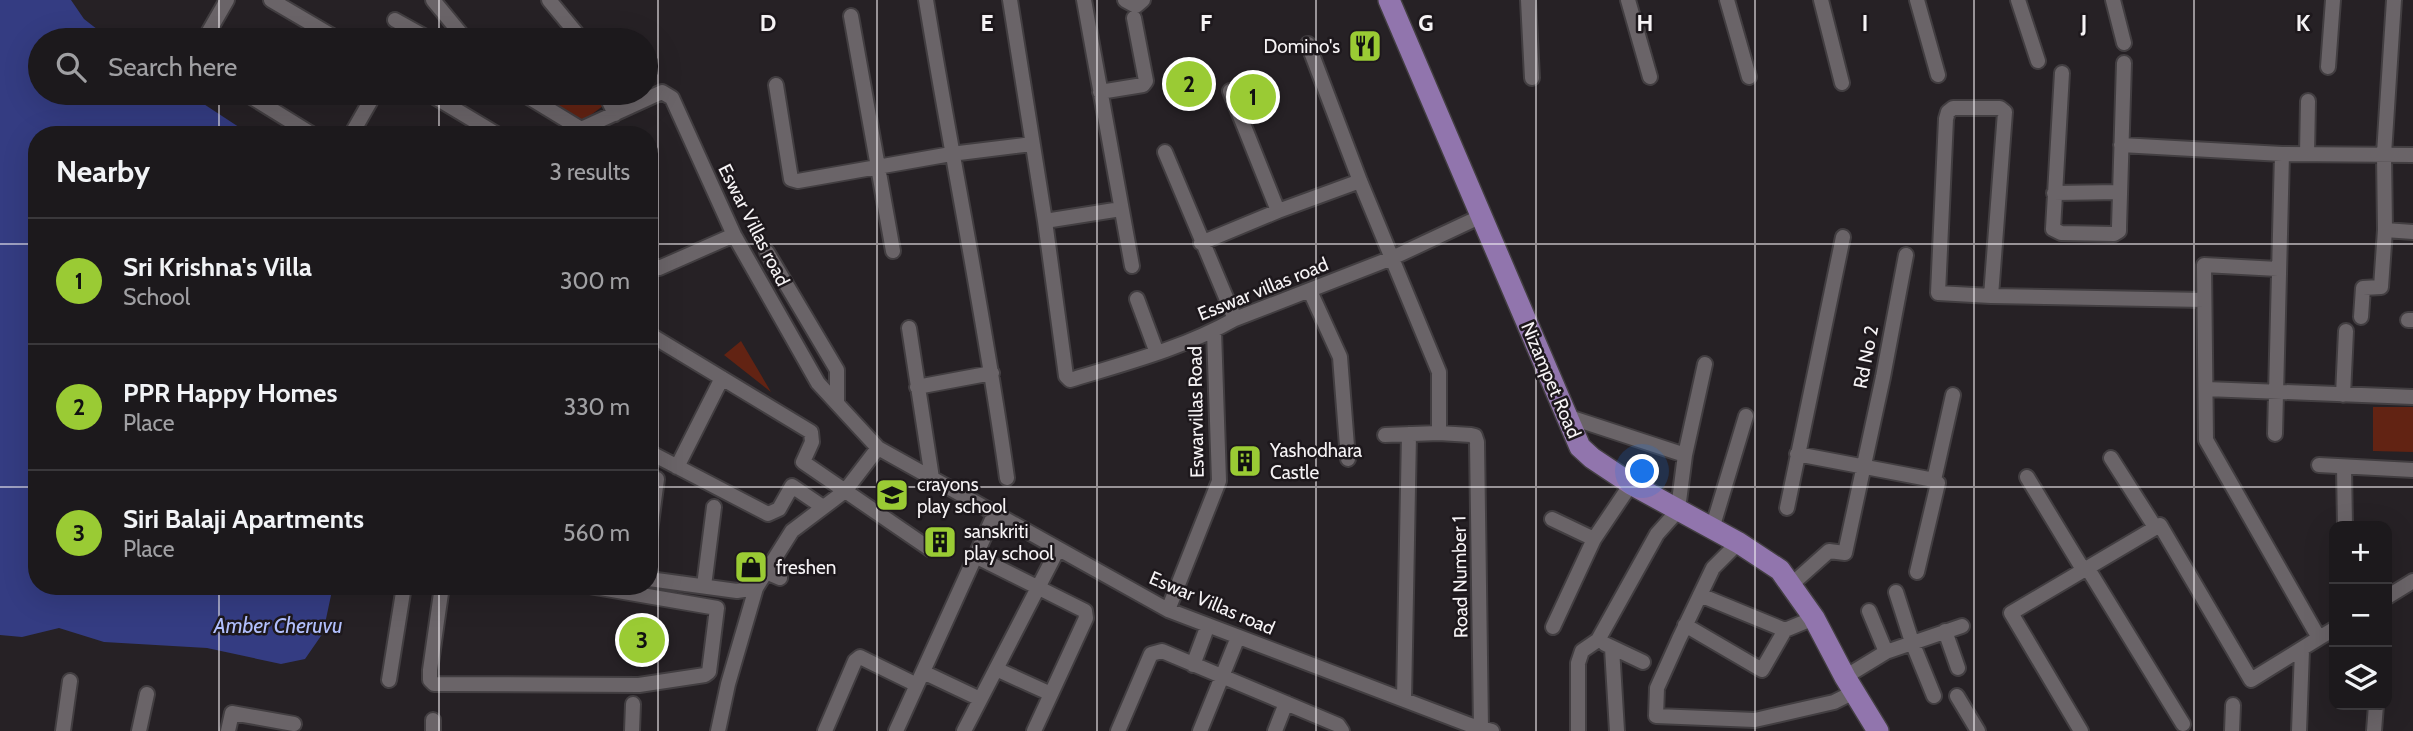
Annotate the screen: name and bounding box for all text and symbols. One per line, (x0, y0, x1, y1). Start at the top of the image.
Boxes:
text: D (760, 9, 776, 37)
text: E (980, 9, 994, 37)
text: F (1200, 9, 1212, 37)
text: G (1418, 9, 1434, 37)
text: H (1637, 9, 1653, 37)
text: I (1862, 9, 1868, 37)
text: J (2080, 9, 2087, 37)
text: K (2296, 9, 2311, 37)
restaurant icon: Domino's (1346, 27, 1384, 65)
search box (28, 28, 658, 105)
place label: Domino's (1264, 35, 1340, 58)
icon: search (52, 48, 90, 86)
text: Search here (108, 51, 237, 83)
pin: 2 (1166, 58, 1212, 110)
pin: 1 (1230, 71, 1276, 123)
text: Nearby (56, 153, 150, 190)
text: 3 results (549, 158, 630, 186)
street label: Eswar Villas road (713, 160, 795, 290)
text: Sri Krishna's Villa (123, 251, 312, 283)
street label: Esswar villas road (1194, 252, 1332, 326)
text: 1 (75, 267, 83, 295)
text: 300 m (560, 267, 630, 295)
text: School (123, 283, 190, 311)
street label: Nizampet Road (1516, 318, 1586, 442)
street label: Rd No 2 (1849, 324, 1883, 390)
street label: Eswarvillas Road (1183, 346, 1209, 478)
text: PPR Happy Homes (123, 377, 337, 409)
text: 2 (73, 393, 85, 421)
text: 330 m (564, 393, 630, 421)
text: Place (123, 409, 175, 437)
place label: Yashodhara Castle (1269, 439, 1362, 484)
building icon: Yashodhara Castle (1226, 442, 1264, 480)
your location (1625, 454, 1659, 488)
place label: crayons play school (917, 473, 1007, 518)
school or university icon: crayons play school (873, 476, 911, 514)
text: Siri Balaji Apartments (123, 503, 364, 535)
street label: Road Number 1 (1447, 516, 1473, 638)
text: 3 (73, 519, 85, 547)
text: 560 m (563, 519, 630, 547)
place label: sanskriti play school (964, 520, 1054, 565)
map controls (2329, 521, 2392, 710)
button: + (2329, 521, 2392, 584)
building icon: sanskriti play school (921, 523, 959, 561)
text: Place (123, 535, 175, 563)
shop icon: freshen (732, 548, 770, 586)
place label: freshen (776, 556, 836, 579)
street label: Eswar Villas road (1146, 566, 1278, 640)
button: − (2329, 584, 2392, 647)
water label: Amber Cheruvu (213, 613, 342, 638)
pin: 3 (619, 614, 665, 666)
button: layers (2329, 647, 2392, 710)

